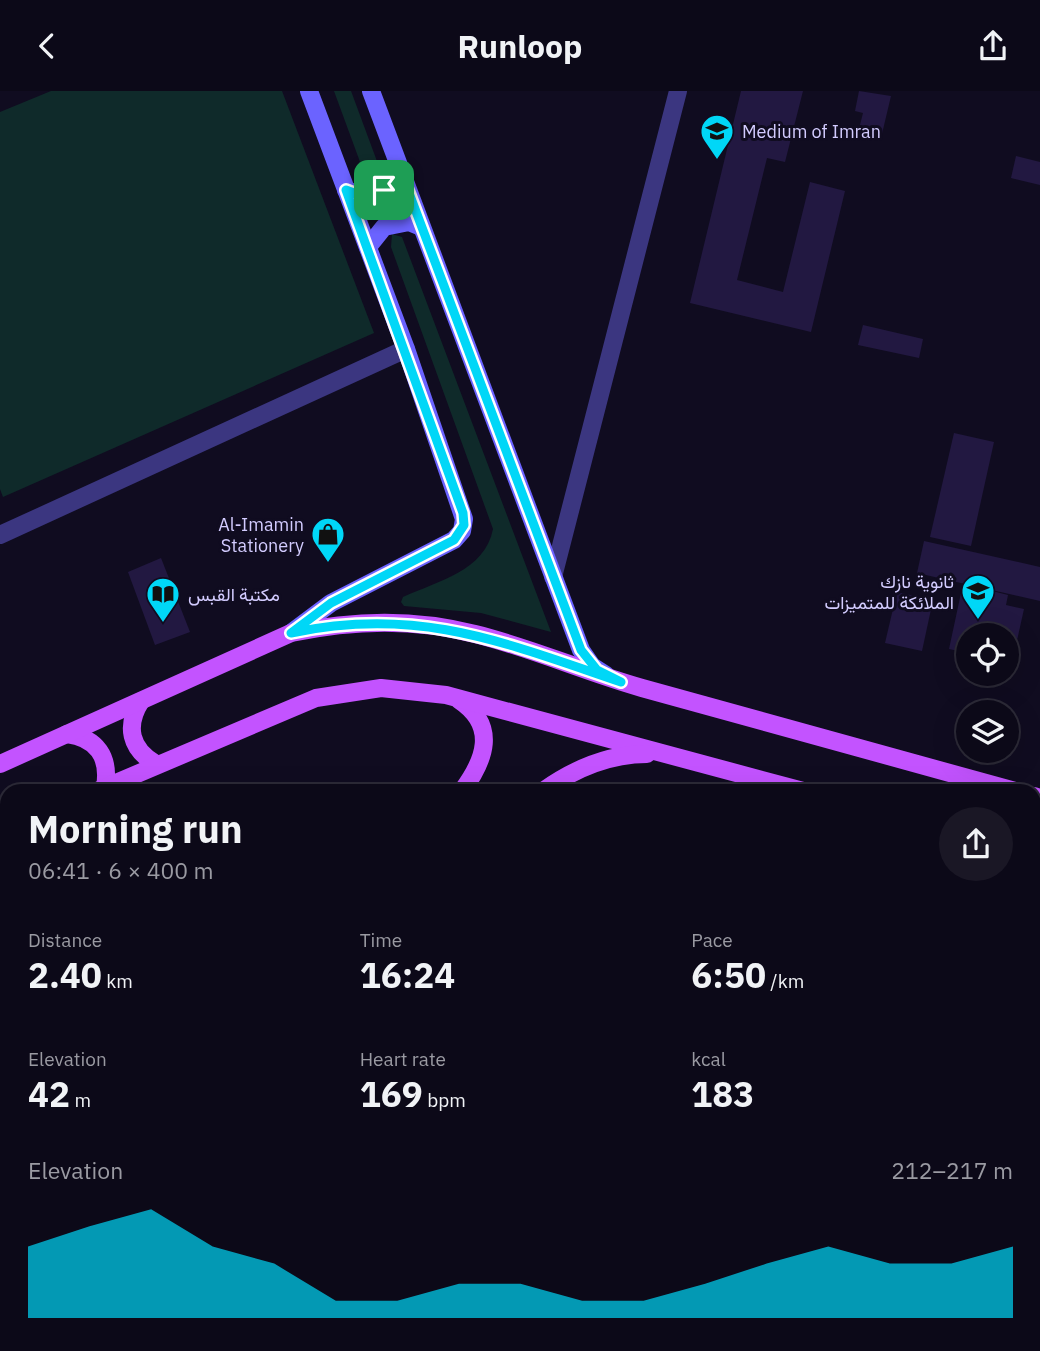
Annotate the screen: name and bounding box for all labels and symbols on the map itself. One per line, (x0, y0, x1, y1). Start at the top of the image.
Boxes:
school or university icon: Medium of Imran (698, 112, 736, 161)
place label: Medium of Imran (742, 120, 881, 143)
pin (354, 160, 414, 220)
place label: Al-Imamin Stationery (218, 513, 304, 557)
shop icon: Al-Imamin Stationery (309, 515, 347, 564)
place label: ثانوية نازك الملائكة للمتميزات (824, 570, 954, 614)
school or university icon: ثانوية نازك الملائكة للمتميزات (959, 572, 997, 621)
library icon: مكتبة القبس (144, 575, 182, 624)
place label: مكتبة القبس (188, 583, 280, 606)

